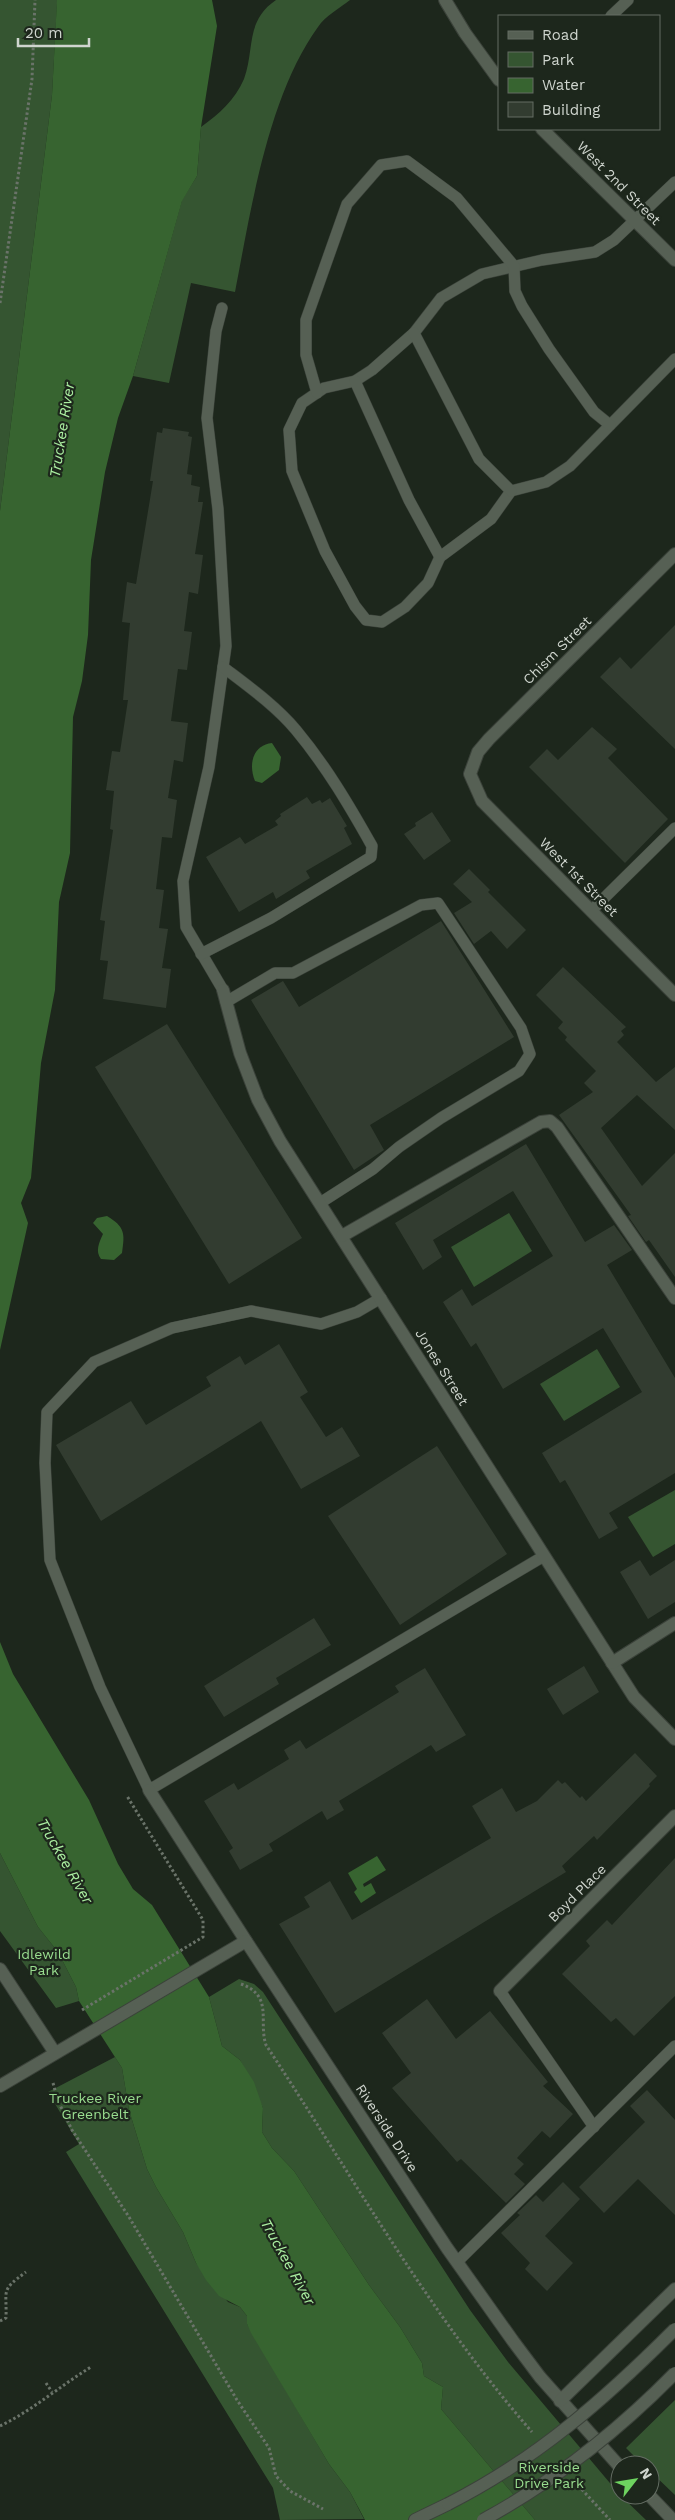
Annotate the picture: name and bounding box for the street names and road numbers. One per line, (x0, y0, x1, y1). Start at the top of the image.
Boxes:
street label: West 2nd Street (574, 138, 664, 228)
street label: Chism Street (520, 613, 594, 687)
street label: West 1st Street (536, 834, 622, 920)
street label: Jones Street (412, 1326, 472, 1408)
street label: Boyd Place (545, 1861, 609, 1925)
street label: Riverside Drive (353, 2081, 421, 2175)

